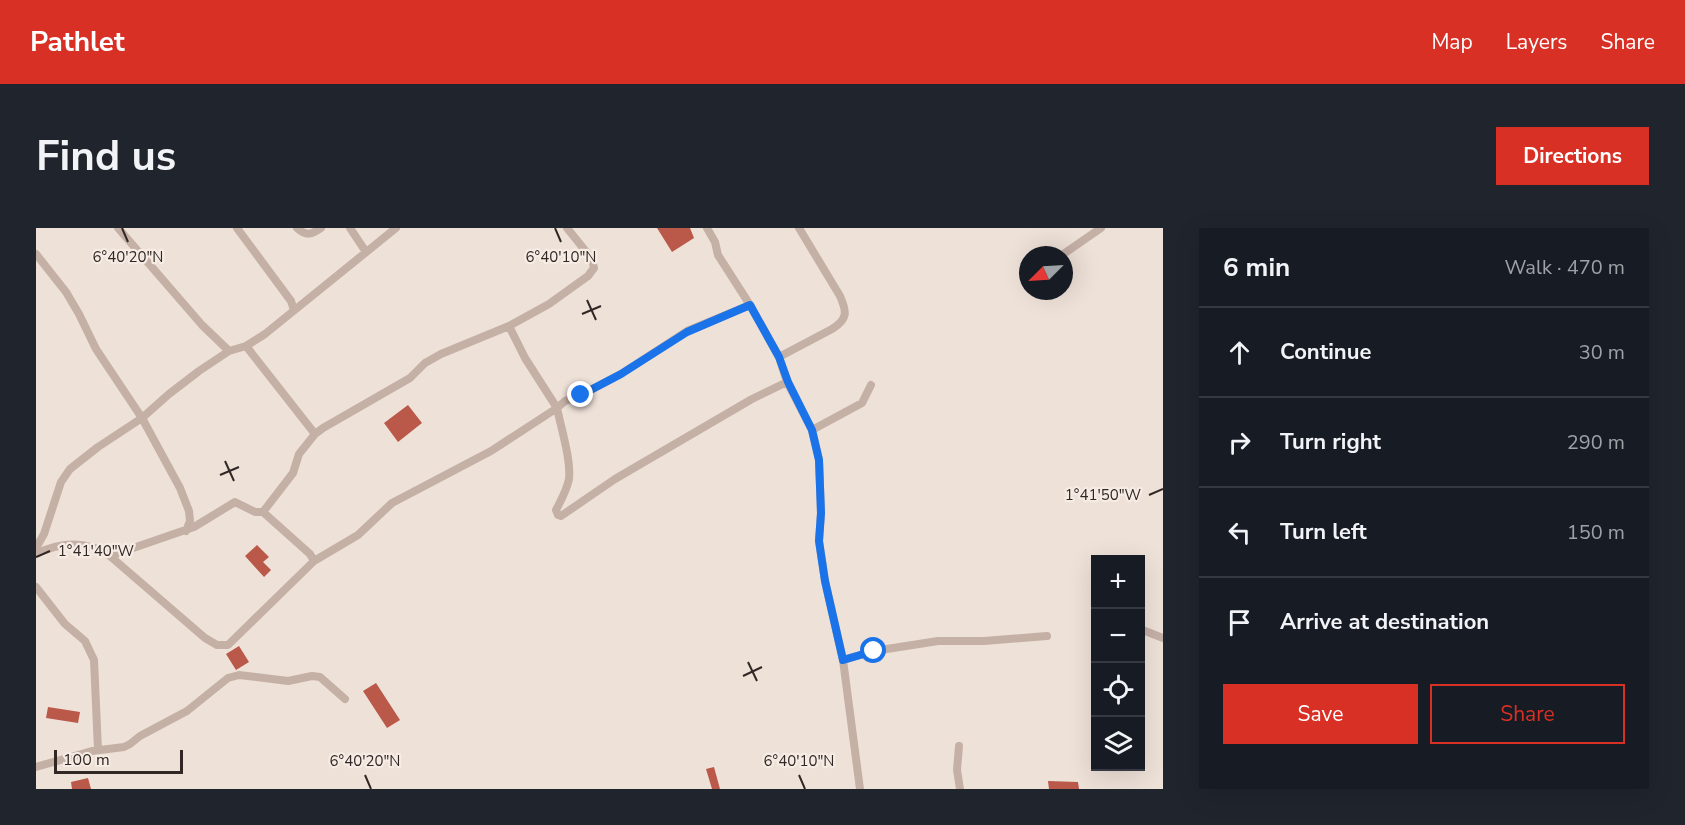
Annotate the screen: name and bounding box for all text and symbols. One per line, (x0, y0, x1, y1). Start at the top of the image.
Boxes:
text: Pathlet (30, 23, 125, 61)
text: Map (1431, 28, 1473, 56)
text: Layers (1506, 28, 1567, 56)
text: Share (1600, 28, 1655, 56)
button: Directions (1496, 127, 1649, 185)
text: Find us (36, 128, 176, 185)
north arrow (1019, 246, 1073, 300)
text: 6°40'20"N (93, 247, 163, 267)
text: 6°40'10"N (526, 247, 596, 267)
text: 6 min (1223, 250, 1290, 285)
text: Walk · 470 m (1505, 254, 1625, 281)
icon: ahead (1223, 336, 1256, 369)
text: Continue (1280, 337, 1371, 367)
text: 30 m (1579, 339, 1625, 366)
route end (567, 381, 593, 407)
icon: right (1223, 426, 1256, 459)
text: Turn right (1280, 427, 1381, 457)
text: 290 m (1567, 429, 1625, 456)
text: 1°41'50"W (1065, 485, 1142, 505)
icon: left (1223, 516, 1256, 549)
text: Turn left (1280, 517, 1367, 547)
text: 150 m (1567, 519, 1625, 546)
text: 1°41'40"W (58, 541, 135, 561)
map controls (1091, 555, 1145, 771)
button: + (1091, 555, 1145, 609)
icon: arrive (1223, 606, 1256, 639)
text: Arrive at destination (1280, 607, 1489, 637)
button: − (1091, 609, 1145, 663)
route start (860, 637, 886, 663)
button: locate (1091, 663, 1145, 717)
button: Save (1223, 684, 1418, 744)
button: Share (1430, 684, 1625, 744)
button: layers (1091, 717, 1145, 771)
scale bar (54, 747, 183, 774)
text: 100 m (63, 749, 110, 771)
text: 6°40'20"N (330, 751, 400, 771)
text: 6°40'10"N (764, 751, 834, 771)

